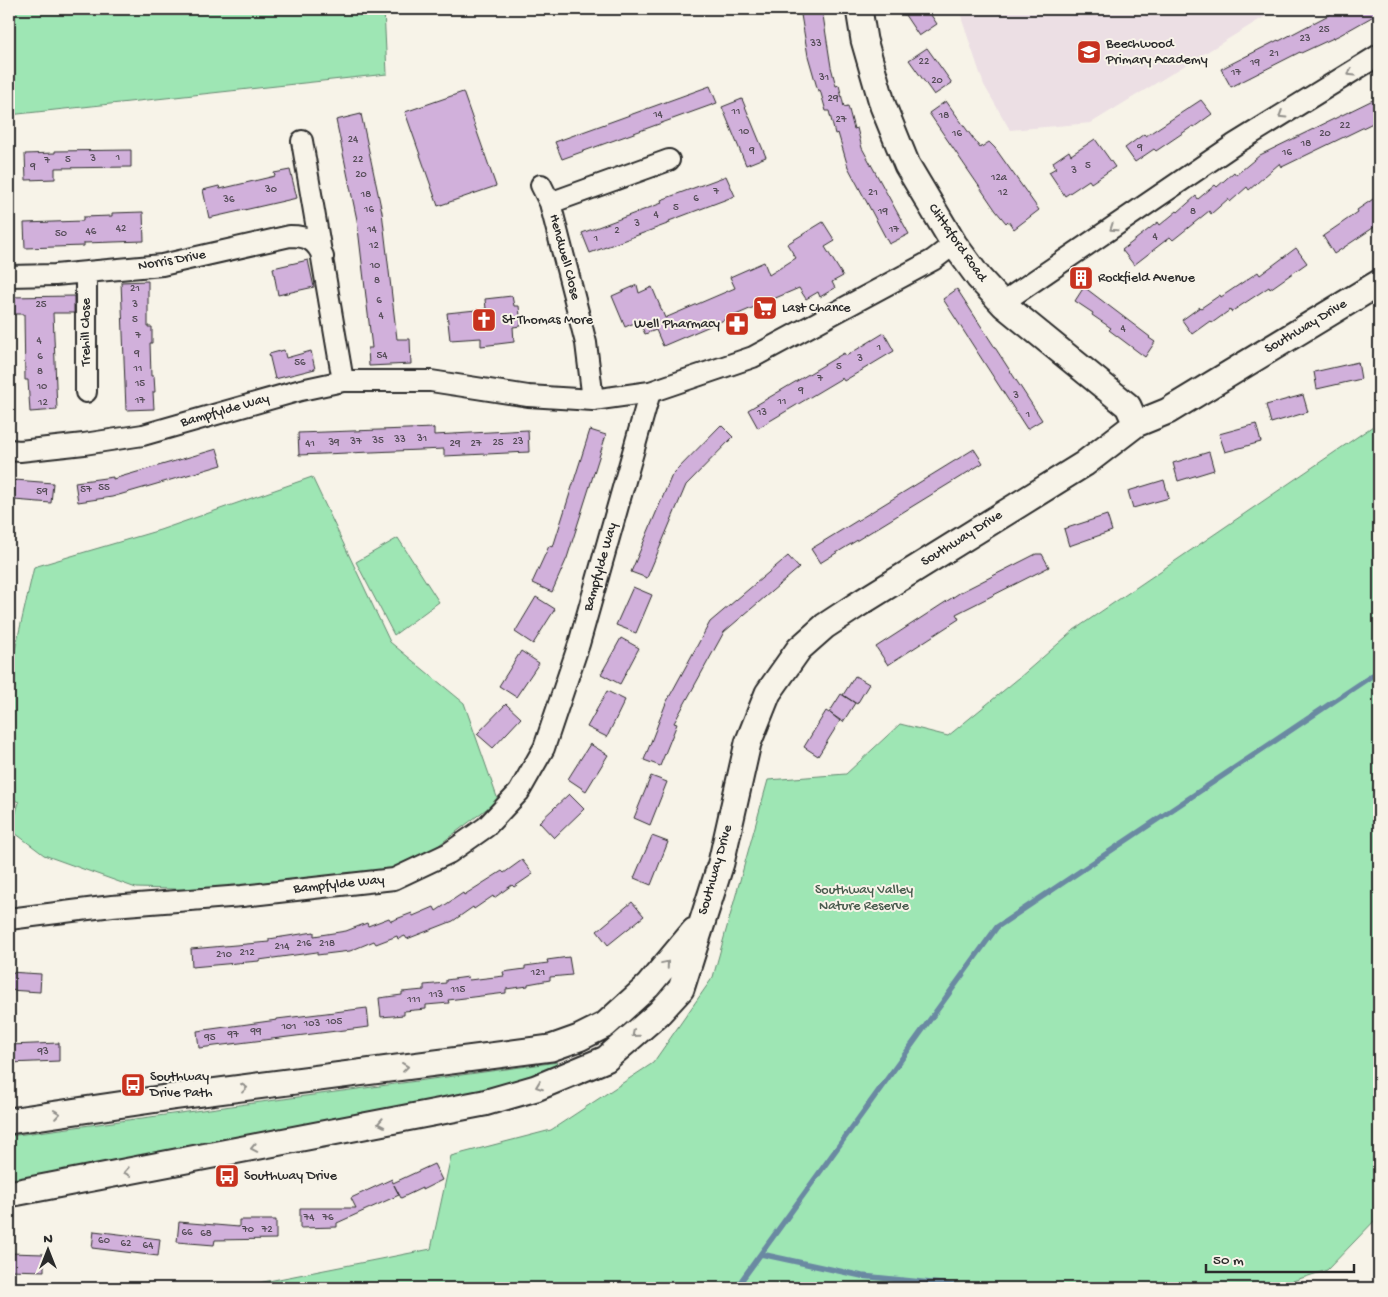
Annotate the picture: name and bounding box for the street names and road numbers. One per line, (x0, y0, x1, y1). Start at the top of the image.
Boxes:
street label: Clittaford Road (924, 201, 991, 287)
street label: Hendwell Close (544, 212, 584, 302)
street label: Norris Drive (137, 247, 208, 275)
street label: Southway Drive (1262, 295, 1351, 358)
street label: Trehill Close (78, 297, 95, 367)
street label: Bampfylde Way (178, 390, 271, 432)
street label: Southway Drive (918, 507, 1007, 571)
street label: Bampfylde Way (580, 521, 622, 614)
street label: Southway Drive (695, 822, 737, 917)
street label: Bampfylde Way (292, 872, 385, 898)

